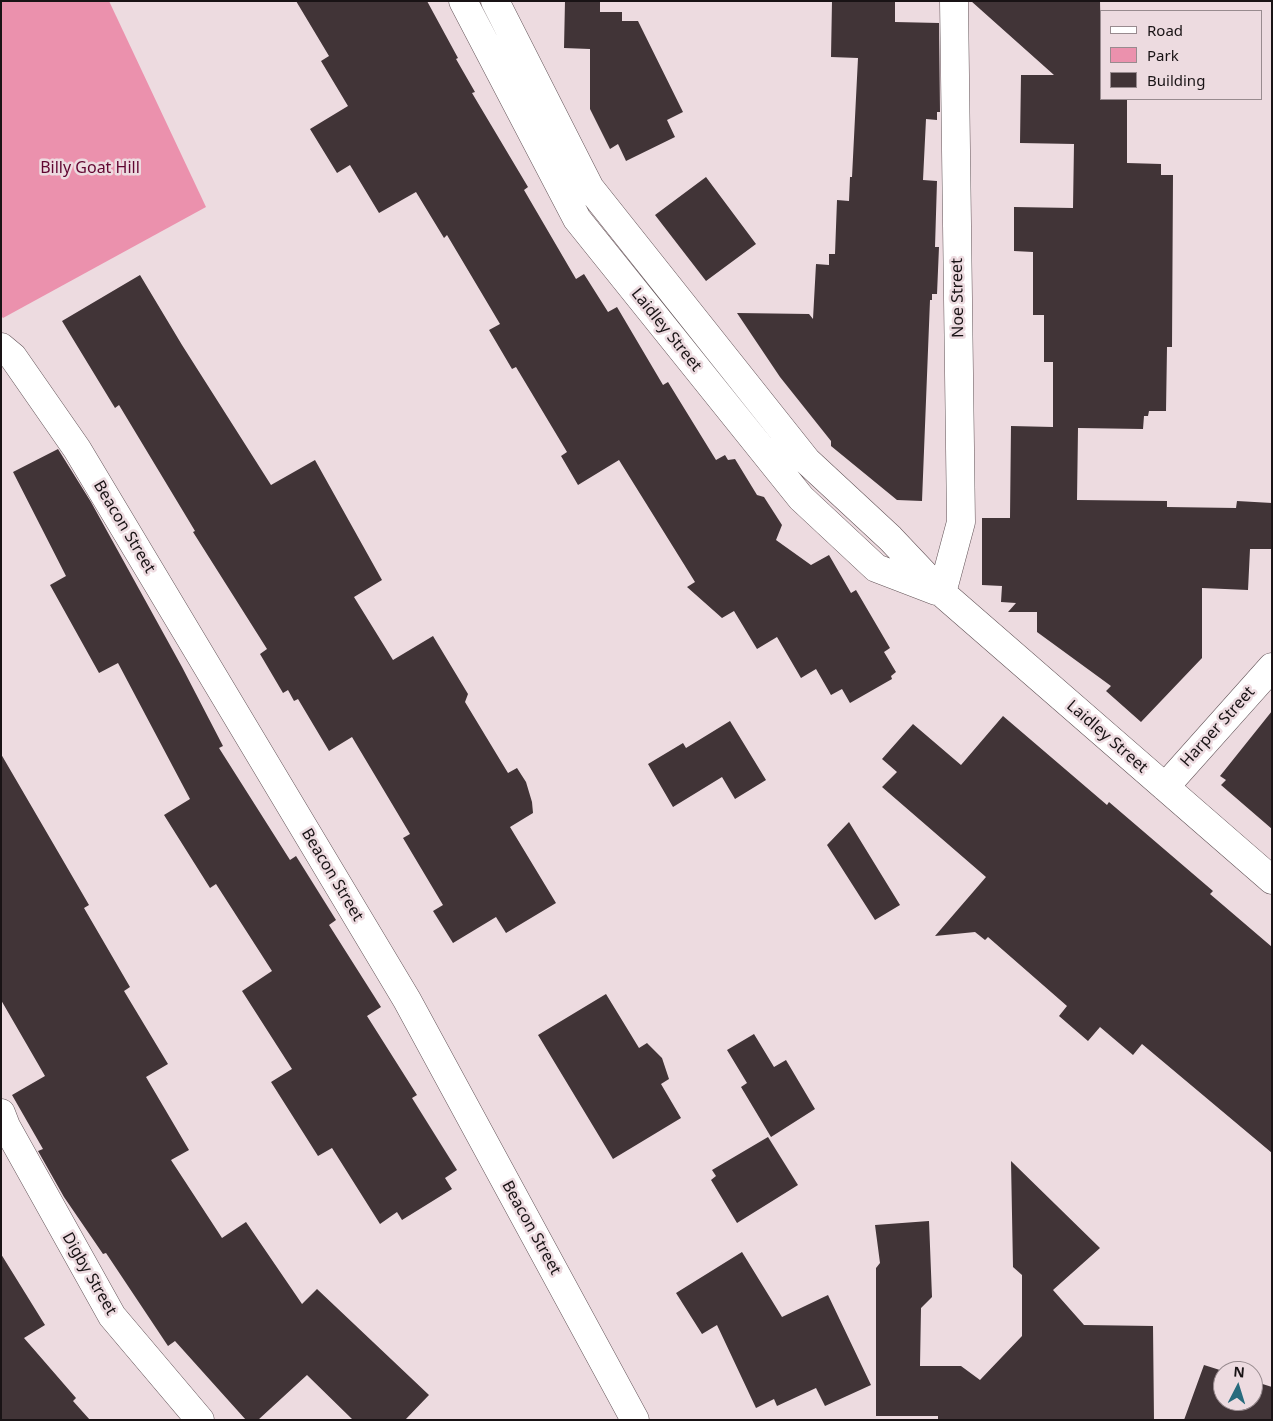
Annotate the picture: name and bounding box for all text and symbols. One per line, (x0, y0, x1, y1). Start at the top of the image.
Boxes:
legend (1100, 10, 1263, 100)
text: Road (1147, 20, 1183, 40)
text: Park (1147, 45, 1179, 65)
text: Building (1147, 70, 1205, 90)
park label: Billy Goat Hill (40, 158, 140, 178)
street label: Noe Street (948, 258, 968, 338)
street label: Laidley Street (627, 285, 705, 375)
street label: Beacon Street (89, 477, 159, 577)
street label: Harper Street (1177, 683, 1259, 771)
street label: Laidley Street (1063, 697, 1151, 777)
street label: Beacon Street (297, 825, 367, 925)
street label: Beacon Street (497, 1178, 565, 1278)
street label: Digby Street (58, 1229, 120, 1319)
north arrow (1213, 1361, 1263, 1411)
text: N (1233, 1362, 1246, 1382)

